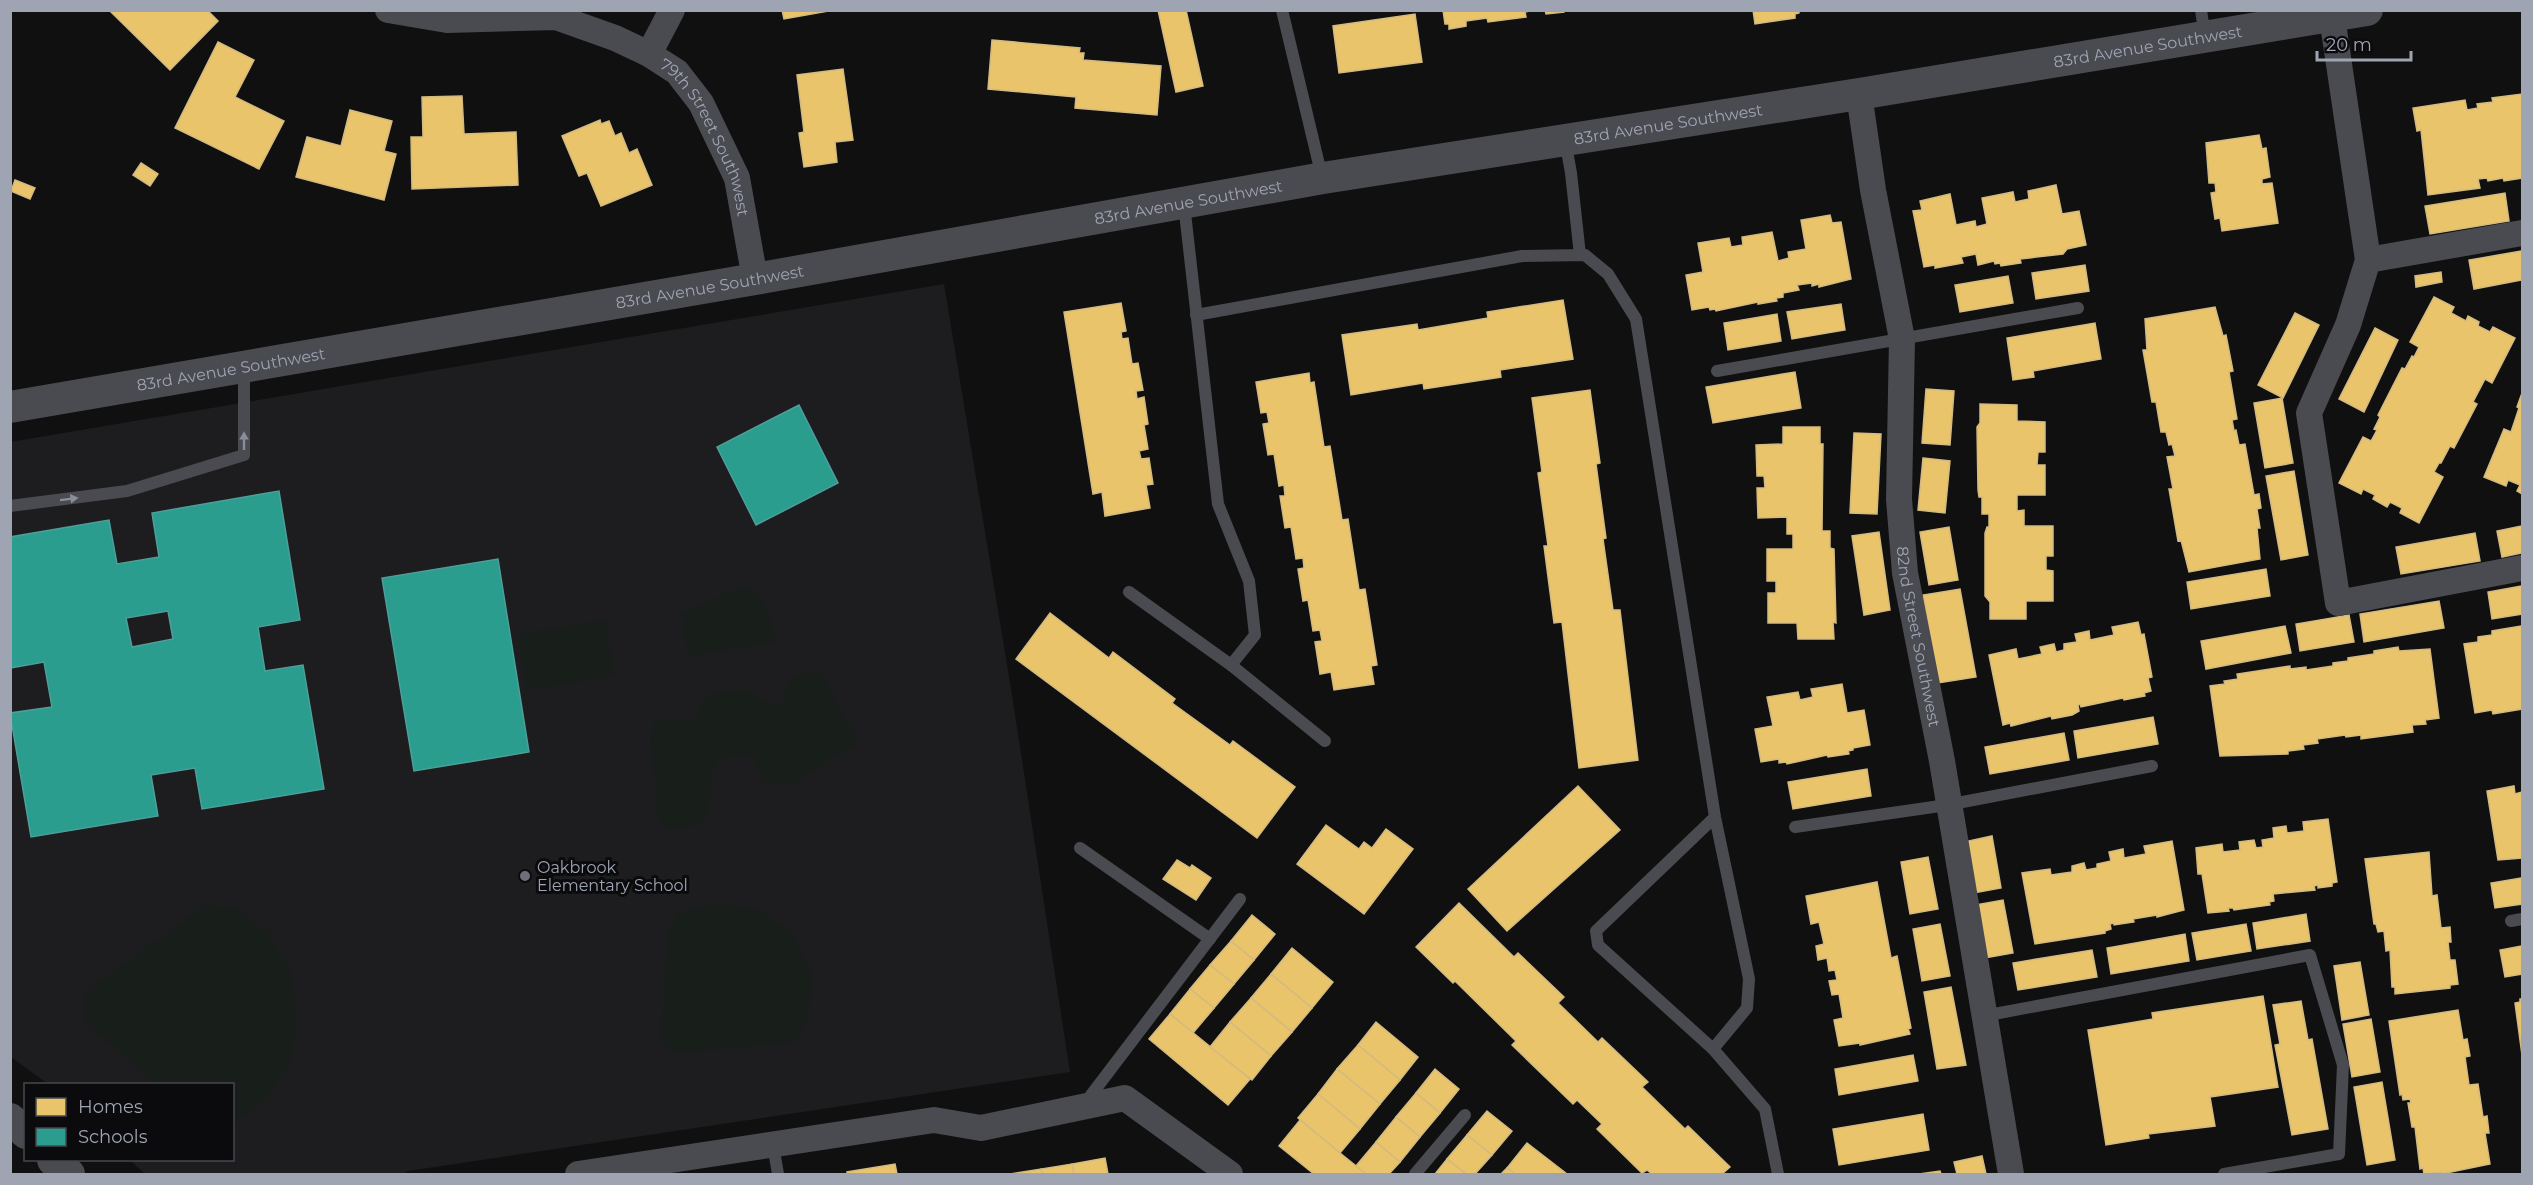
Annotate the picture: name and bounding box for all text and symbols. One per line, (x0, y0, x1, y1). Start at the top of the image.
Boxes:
street label: 83rd Avenue Southwest (2052, 22, 2244, 72)
scale bar (2317, 24, 2412, 62)
text: 20 m (2326, 34, 2372, 56)
street label: 79th Street Southwest (657, 55, 753, 218)
street label: 83rd Avenue Southwest (1572, 100, 1764, 149)
street label: 83rd Avenue Southwest (1093, 176, 1284, 229)
street label: 83rd Avenue Southwest (614, 261, 806, 313)
street label: 83rd Avenue Southwest (135, 344, 327, 395)
one-way arrow (239, 432, 249, 451)
one-way arrow (59, 494, 78, 503)
street label: 82nd Street Southwest (1893, 546, 1944, 729)
place label: Oakbrook Elementary School (537, 858, 688, 895)
marker: Oakbrook Elementary School (518, 869, 532, 883)
legend (24, 1083, 234, 1161)
text: Homes (78, 1096, 143, 1118)
text: Schools (78, 1126, 148, 1148)

